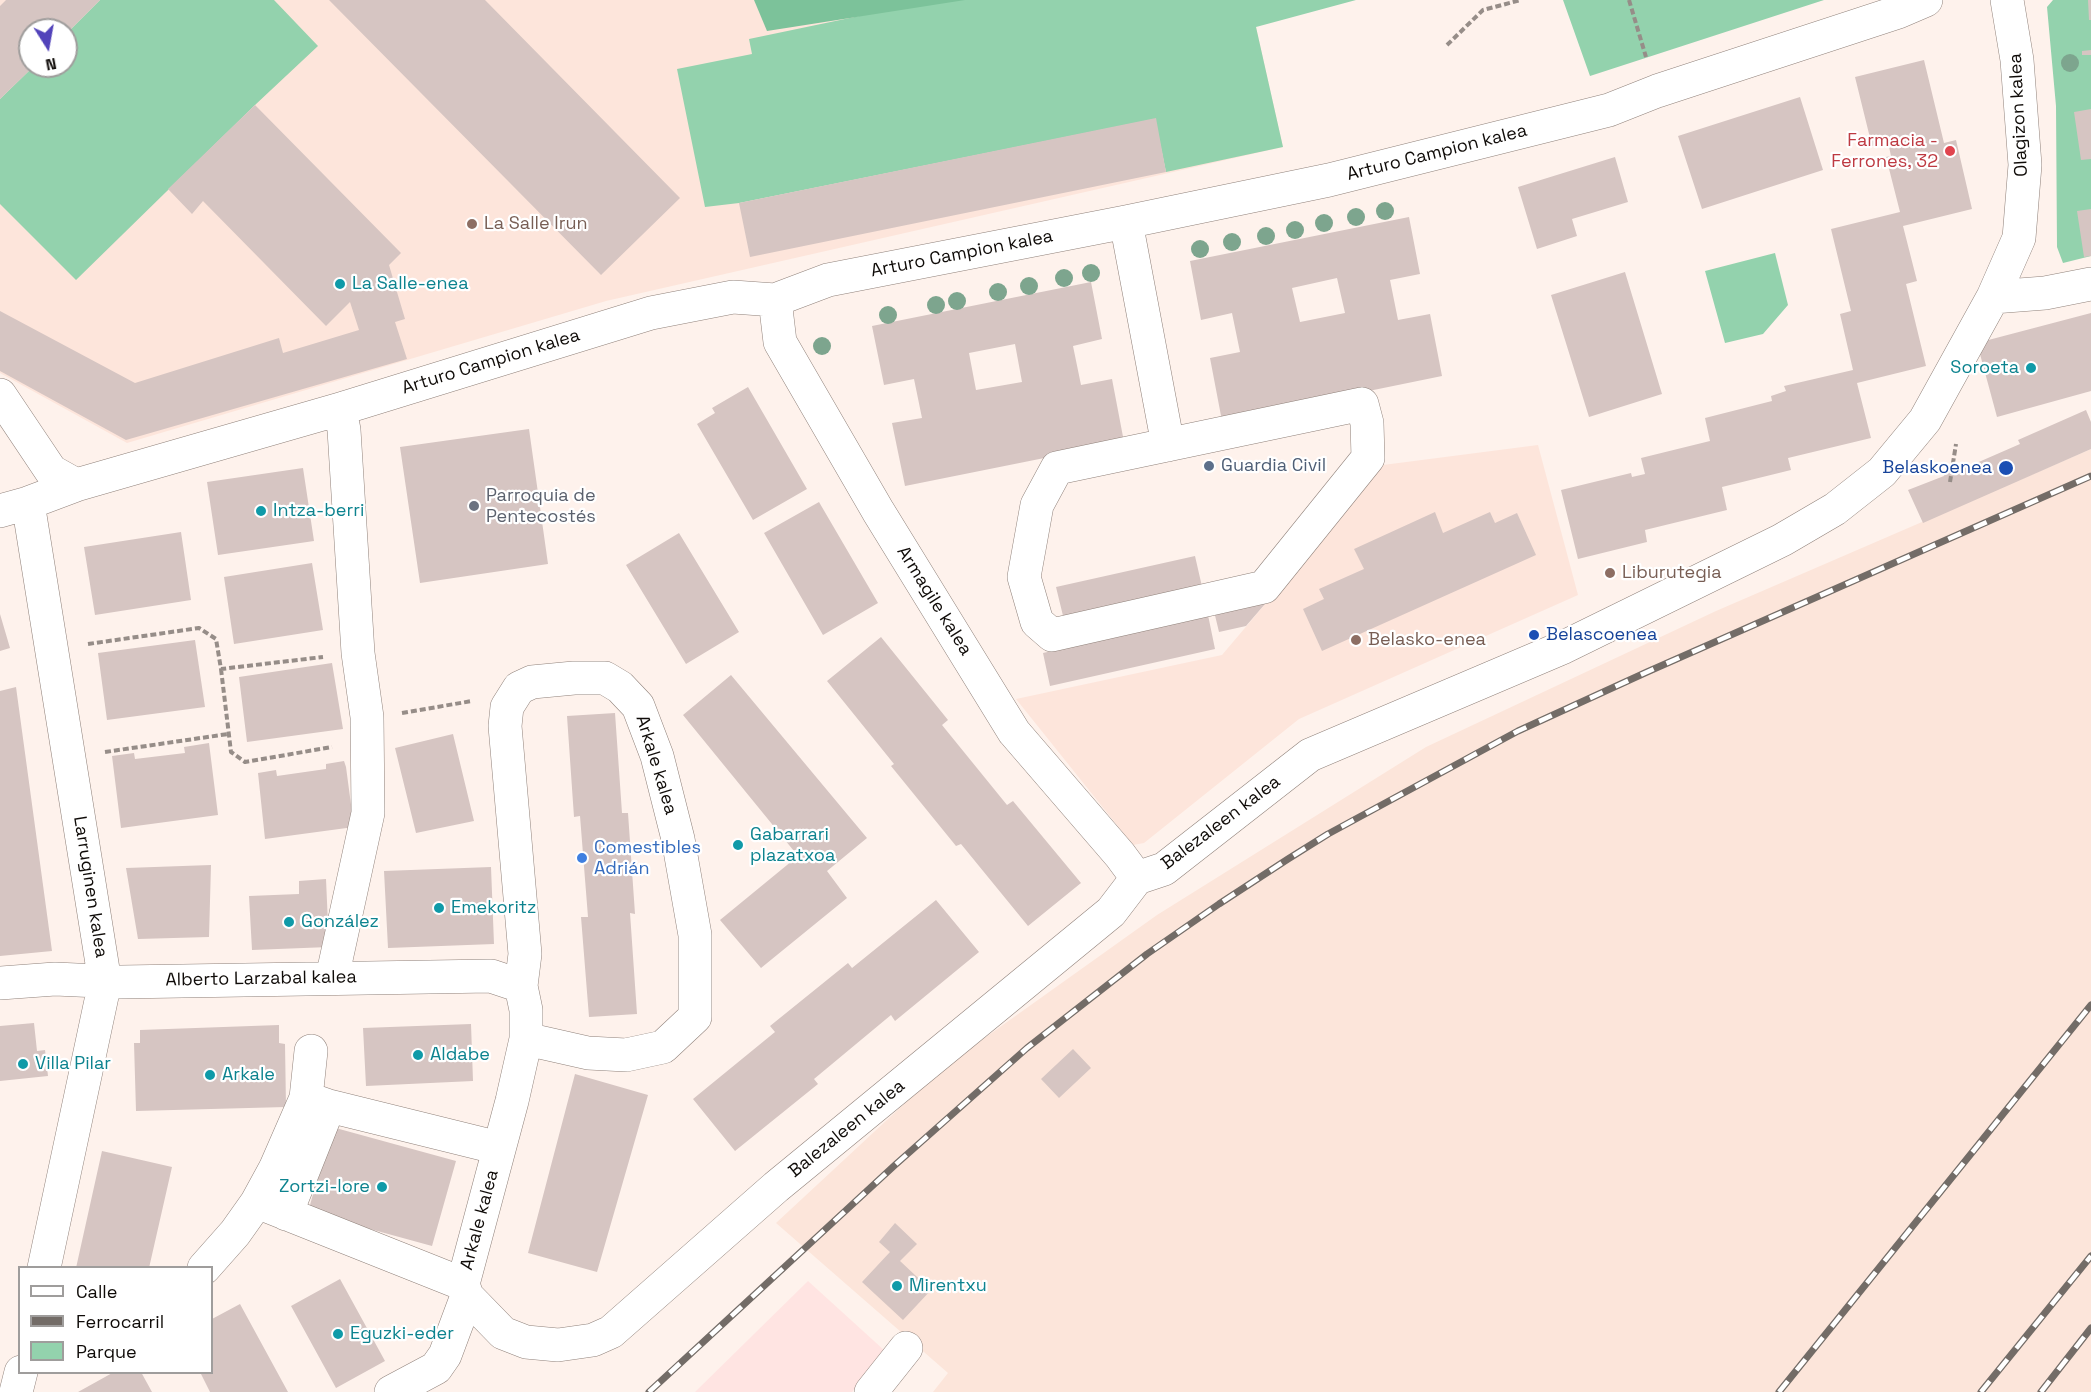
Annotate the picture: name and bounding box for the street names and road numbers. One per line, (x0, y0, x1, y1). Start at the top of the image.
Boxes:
street label: Olagizon kalea (2005, 53, 2033, 177)
street label: Arturo Campion kalea (1345, 120, 1529, 186)
street label: Arturo Campion kalea (869, 226, 1055, 282)
street label: Arturo Campion kalea (399, 325, 583, 399)
street label: Armagile kalea (892, 542, 976, 660)
street label: Arkale kalea (631, 713, 681, 817)
street label: Balezaleen kalea (1157, 771, 1285, 875)
street label: Larruginen kalea (68, 815, 112, 959)
street label: Alberto Larzabal kalea (165, 967, 357, 991)
street label: Balezaleen kalea (785, 1076, 909, 1182)
street label: Arkale kalea (456, 1168, 504, 1272)

